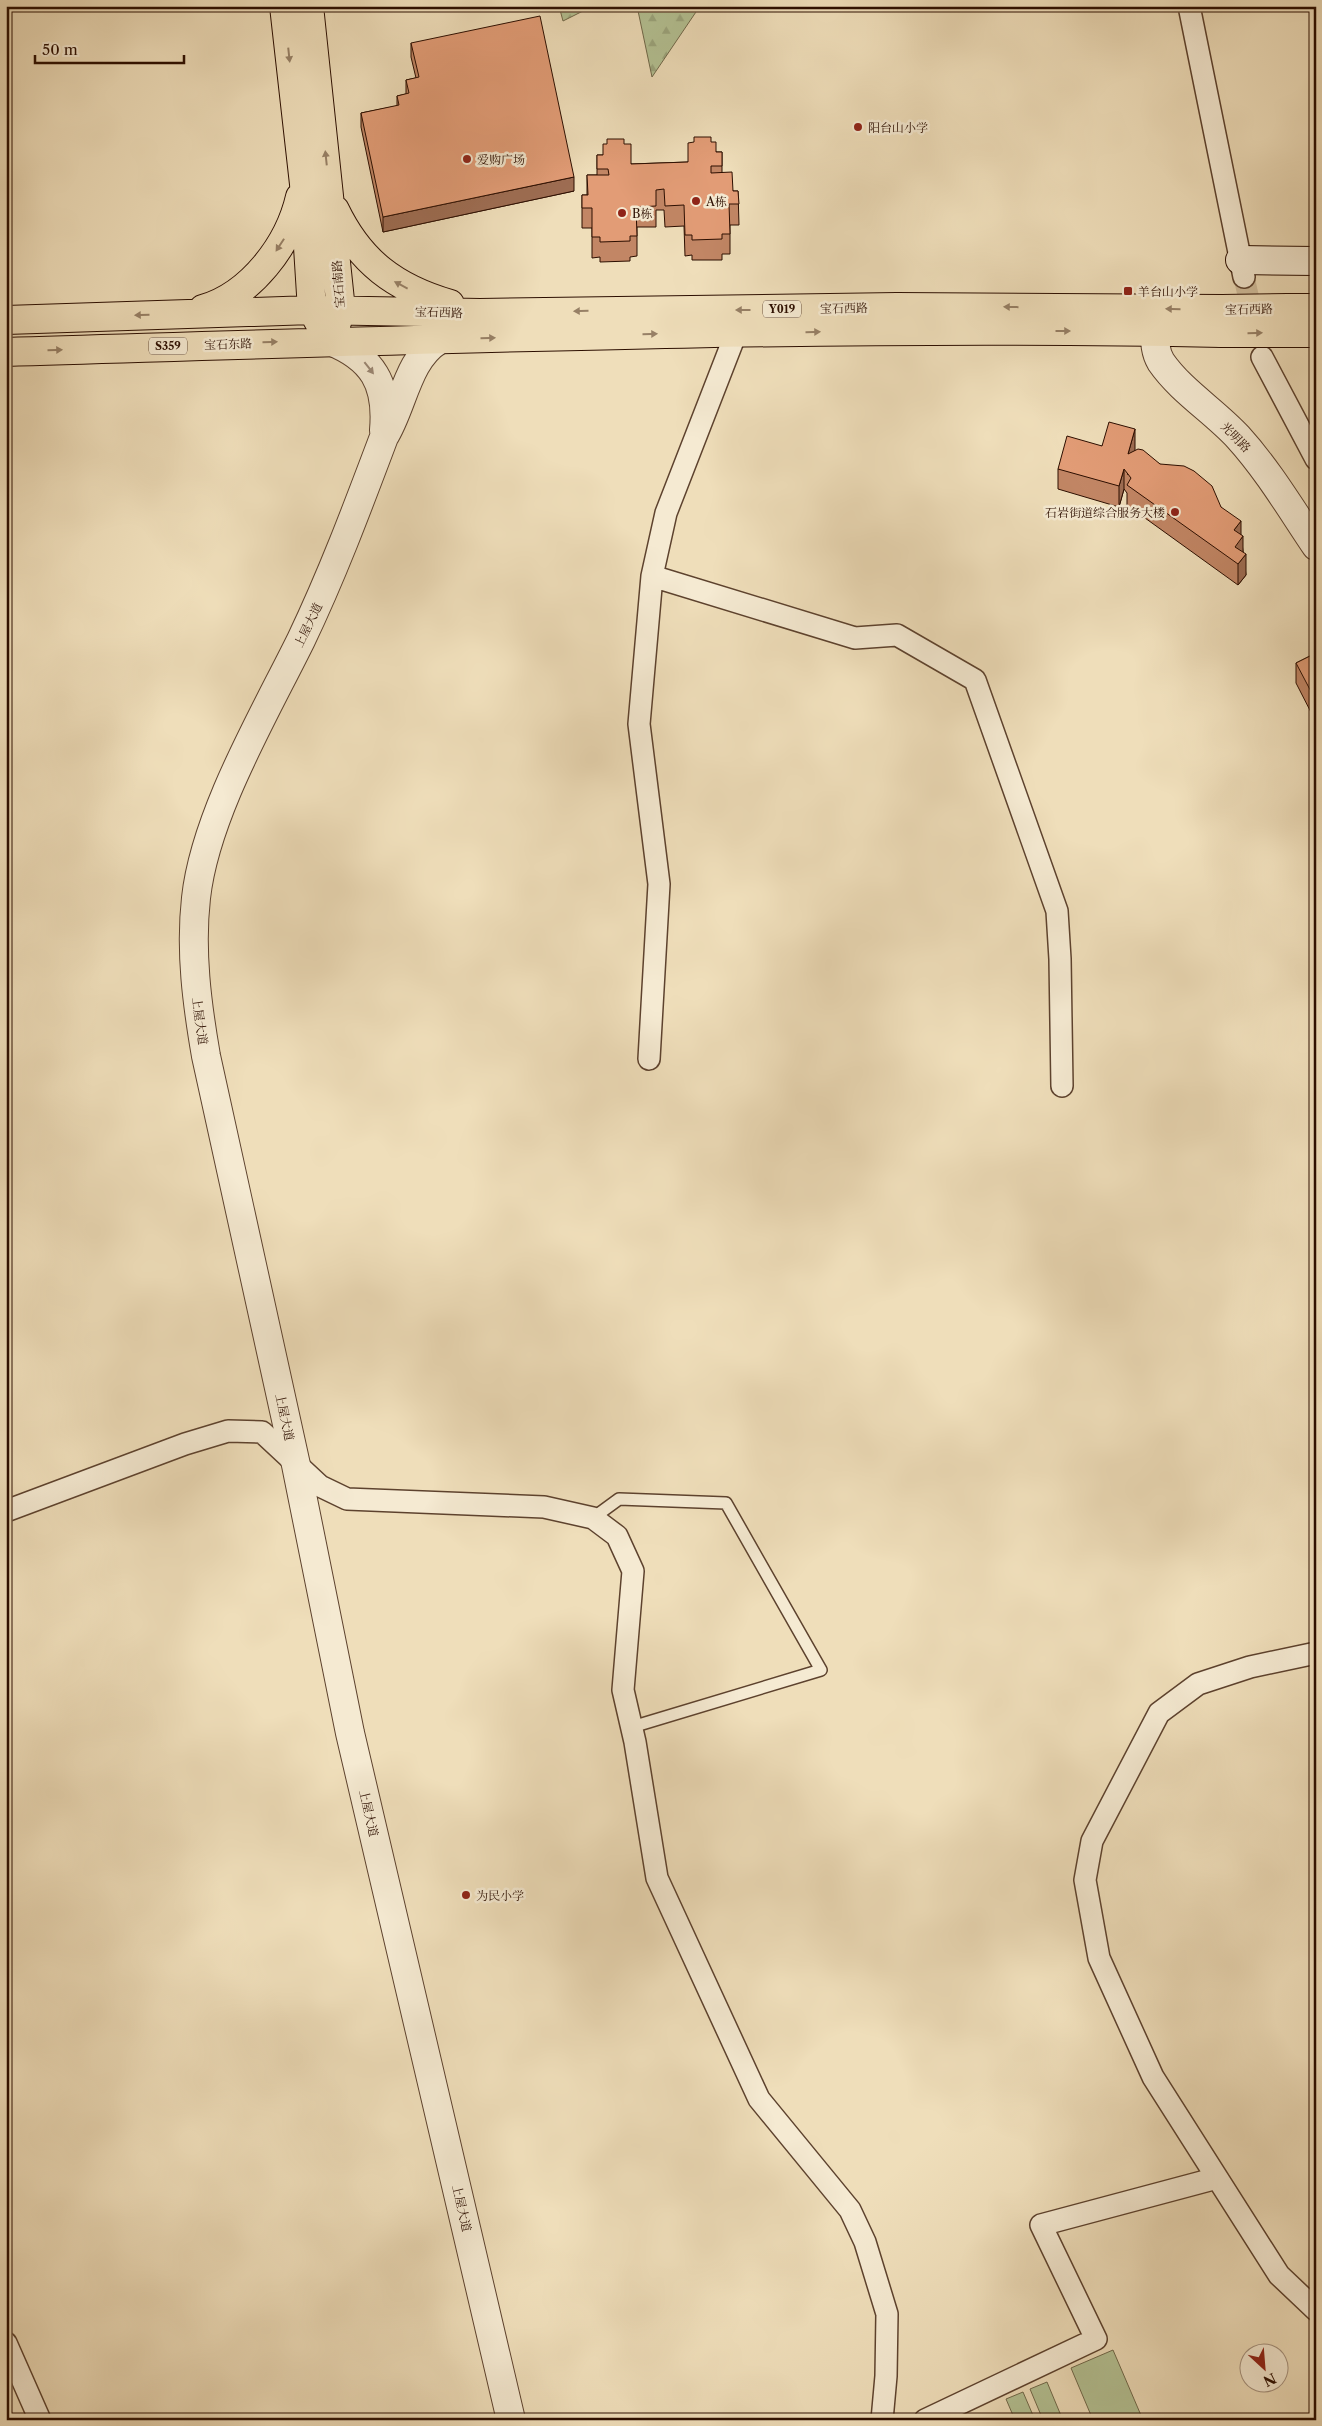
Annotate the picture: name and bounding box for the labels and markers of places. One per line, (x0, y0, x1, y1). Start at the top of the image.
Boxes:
place label: 阳台山小学 (868, 120, 928, 135)
marker: 阳台山小学 (852, 121, 864, 133)
place label: 爱购广场 (477, 152, 525, 167)
marker: 爱购广场 (461, 153, 473, 165)
place label: A栋 (705, 194, 727, 209)
marker: A栋 (690, 195, 702, 207)
place label: B栋 (632, 206, 652, 221)
marker: B栋 (616, 207, 628, 219)
place label: 羊台山小学 (1138, 284, 1198, 299)
marker: 羊台山小学 (1122, 285, 1134, 297)
place label: 石岩街道综合服务大楼 (1045, 505, 1165, 520)
marker: 石岩街道综合服务大楼 (1169, 506, 1181, 518)
place label: 为民小学 (476, 1888, 524, 1903)
marker: 为民小学 (460, 1889, 472, 1901)

